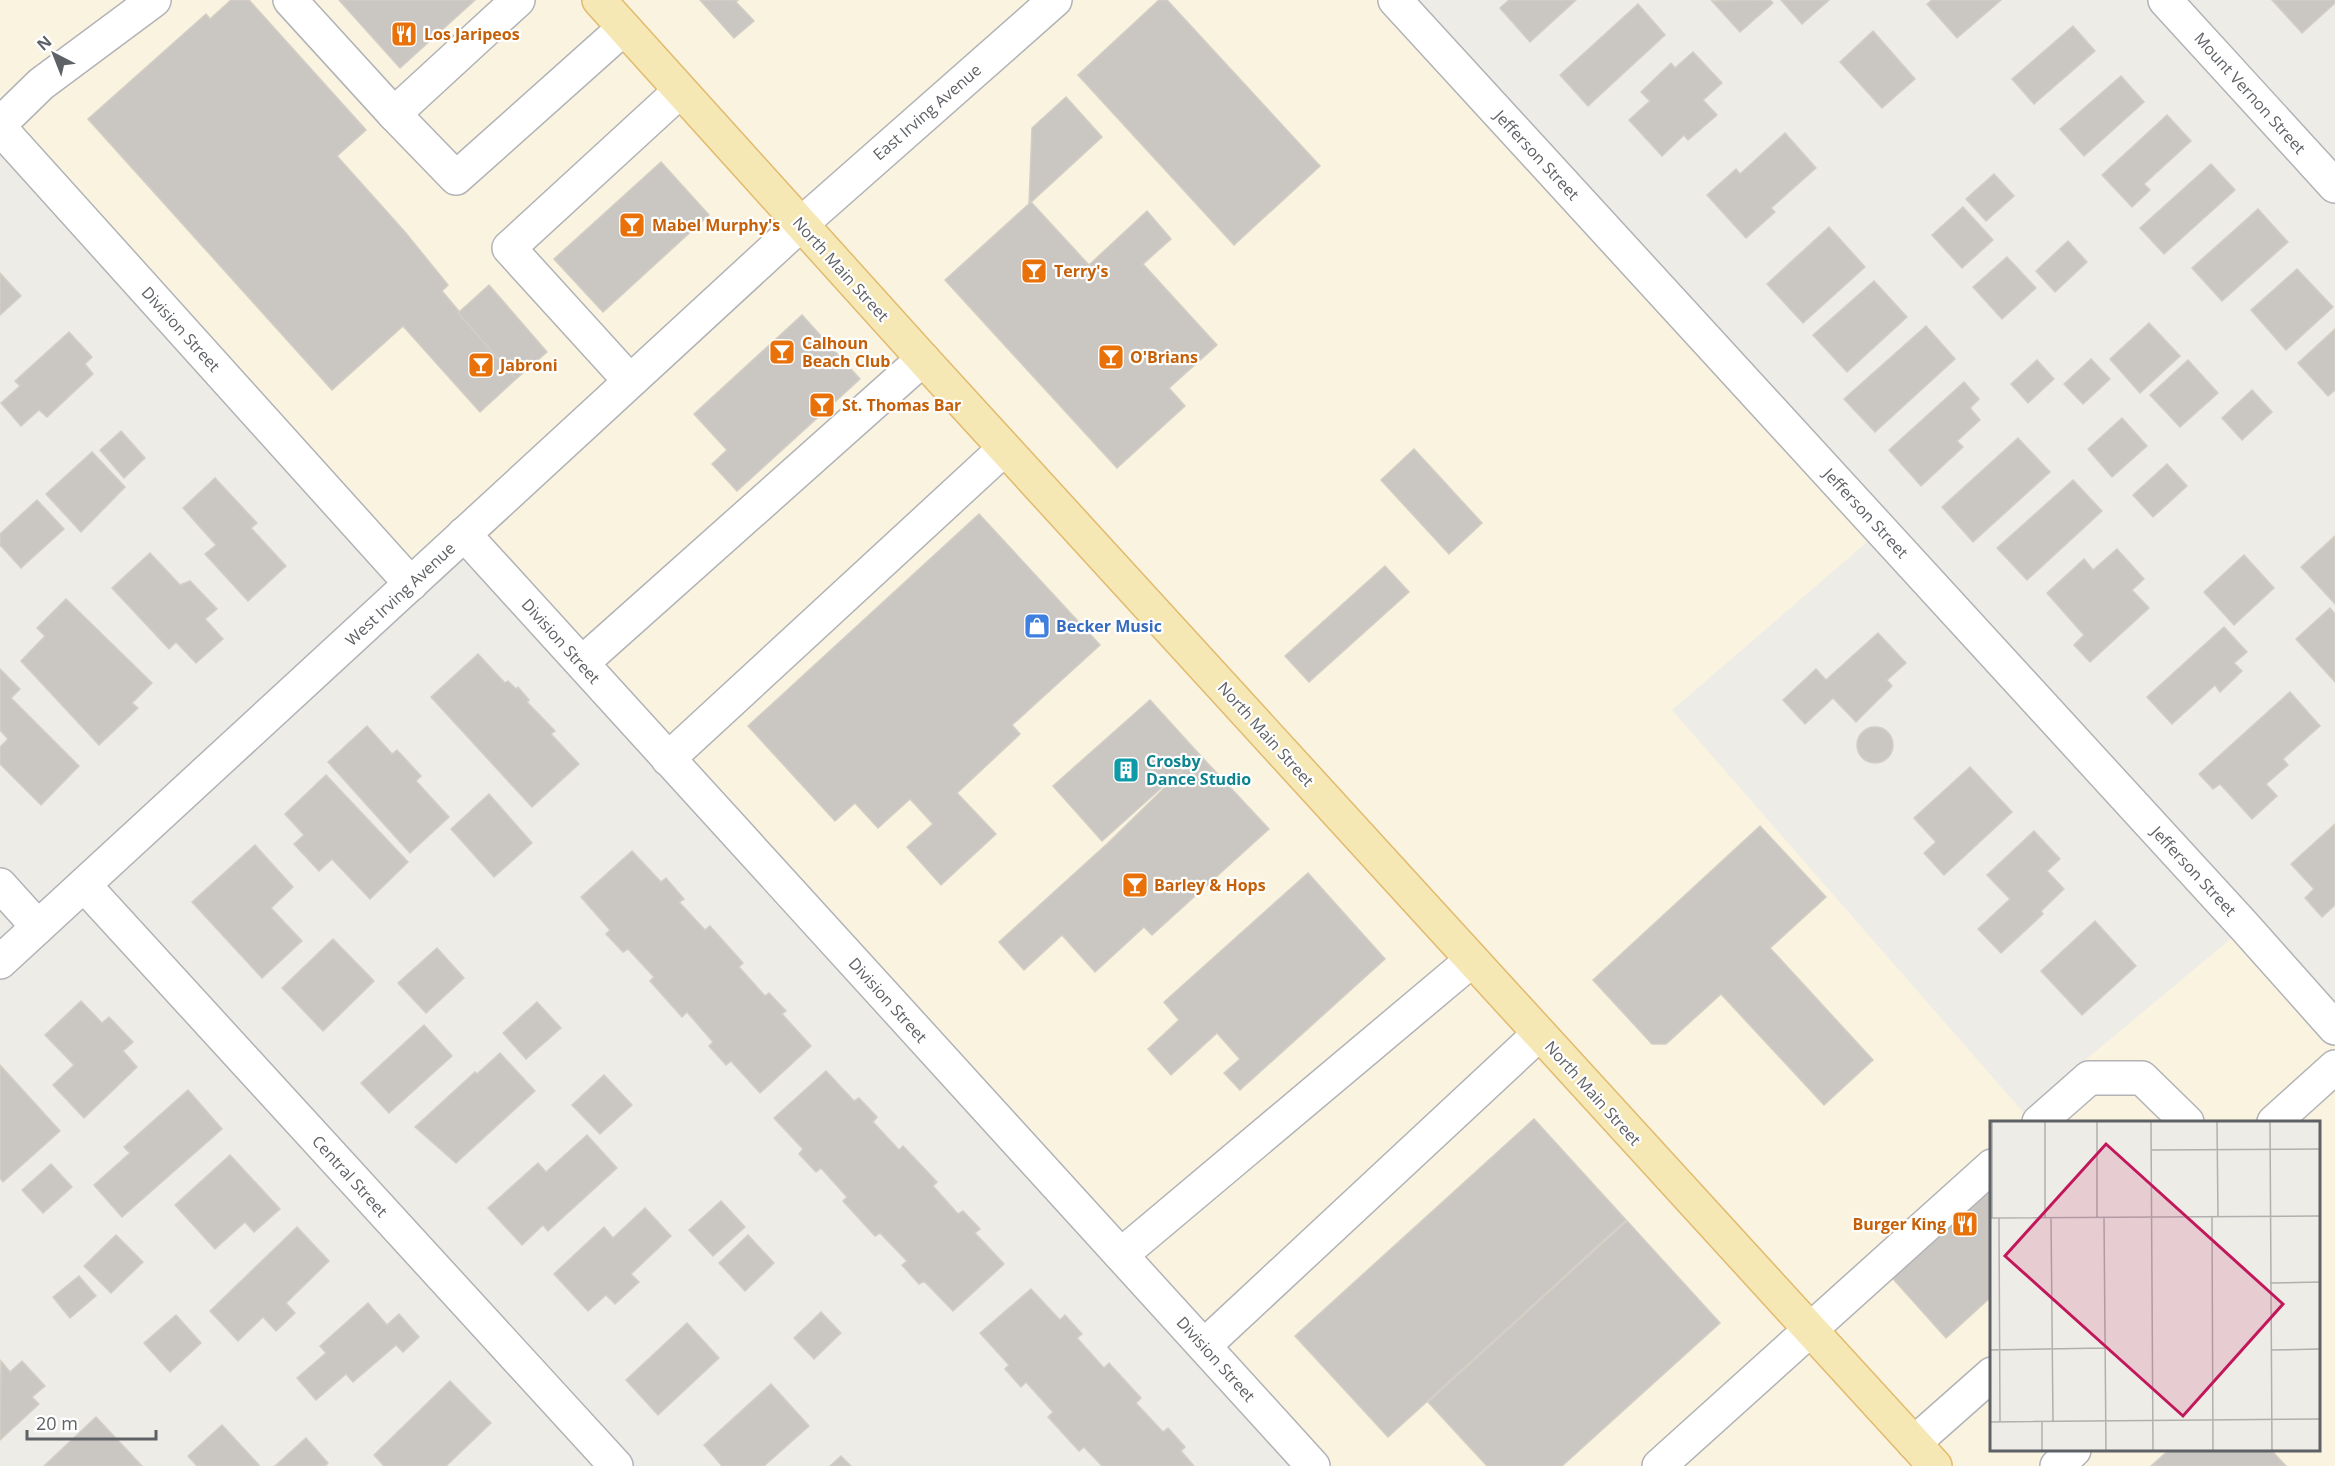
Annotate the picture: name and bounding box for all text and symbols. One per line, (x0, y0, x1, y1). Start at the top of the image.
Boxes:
restaurant icon: Los Jaripeos (389, 19, 419, 49)
place label: Los Jaripeos (424, 23, 520, 45)
north arrow (24, 24, 84, 84)
street label: Mount Vernon Street (2189, 27, 2311, 159)
text: N (32, 30, 56, 55)
street label: East Irving Avenue (868, 59, 986, 165)
street label: Jefferson Street (1488, 104, 1585, 205)
bar icon: Mabel Murphy's (617, 210, 647, 240)
street label: North Main Street (788, 212, 894, 326)
place label: Mabel Murphy's (652, 214, 780, 236)
bar icon: Terry's (1019, 256, 1049, 286)
place label: Terry's (1054, 260, 1109, 282)
street label: Division Street (137, 282, 225, 377)
place label: Calhoun Beach Club (802, 332, 890, 372)
bar icon: Calhoun Beach Club (767, 337, 797, 367)
bar icon: O'Brians (1096, 342, 1126, 372)
place label: O'Brians (1130, 346, 1198, 368)
bar icon: Jabroni (466, 350, 496, 380)
place label: Jabroni (498, 354, 558, 376)
bar icon: St. Thomas Bar (807, 390, 837, 420)
place label: St. Thomas Bar (842, 394, 961, 416)
street label: Jefferson Street (1817, 462, 1914, 563)
street label: West Irving Avenue (340, 537, 460, 651)
street label: Division Street (517, 594, 605, 689)
shop icon: Becker Music (1022, 611, 1052, 641)
place label: Becker Music (1056, 615, 1162, 637)
street label: North Main Street (1213, 677, 1319, 791)
place label: Crosby Dance Studio (1146, 750, 1251, 790)
building icon: Crosby Dance Studio (1111, 755, 1141, 785)
street label: Jefferson Street (2145, 820, 2242, 921)
bar icon: Barley & Hops (1120, 870, 1150, 900)
place label: Barley & Hops (1154, 874, 1266, 896)
street label: Division Street (844, 953, 932, 1048)
street label: North Main Street (1540, 1036, 1646, 1150)
inset map (1990, 1121, 2320, 1451)
street label: Central Street (307, 1130, 393, 1222)
restaurant icon: Burger King (1950, 1209, 1980, 1239)
place label: Burger King (1852, 1213, 1946, 1235)
street label: Division Street (1172, 1312, 1260, 1407)
scale bar (27, 1403, 156, 1441)
text: 20 m (36, 1411, 78, 1435)

